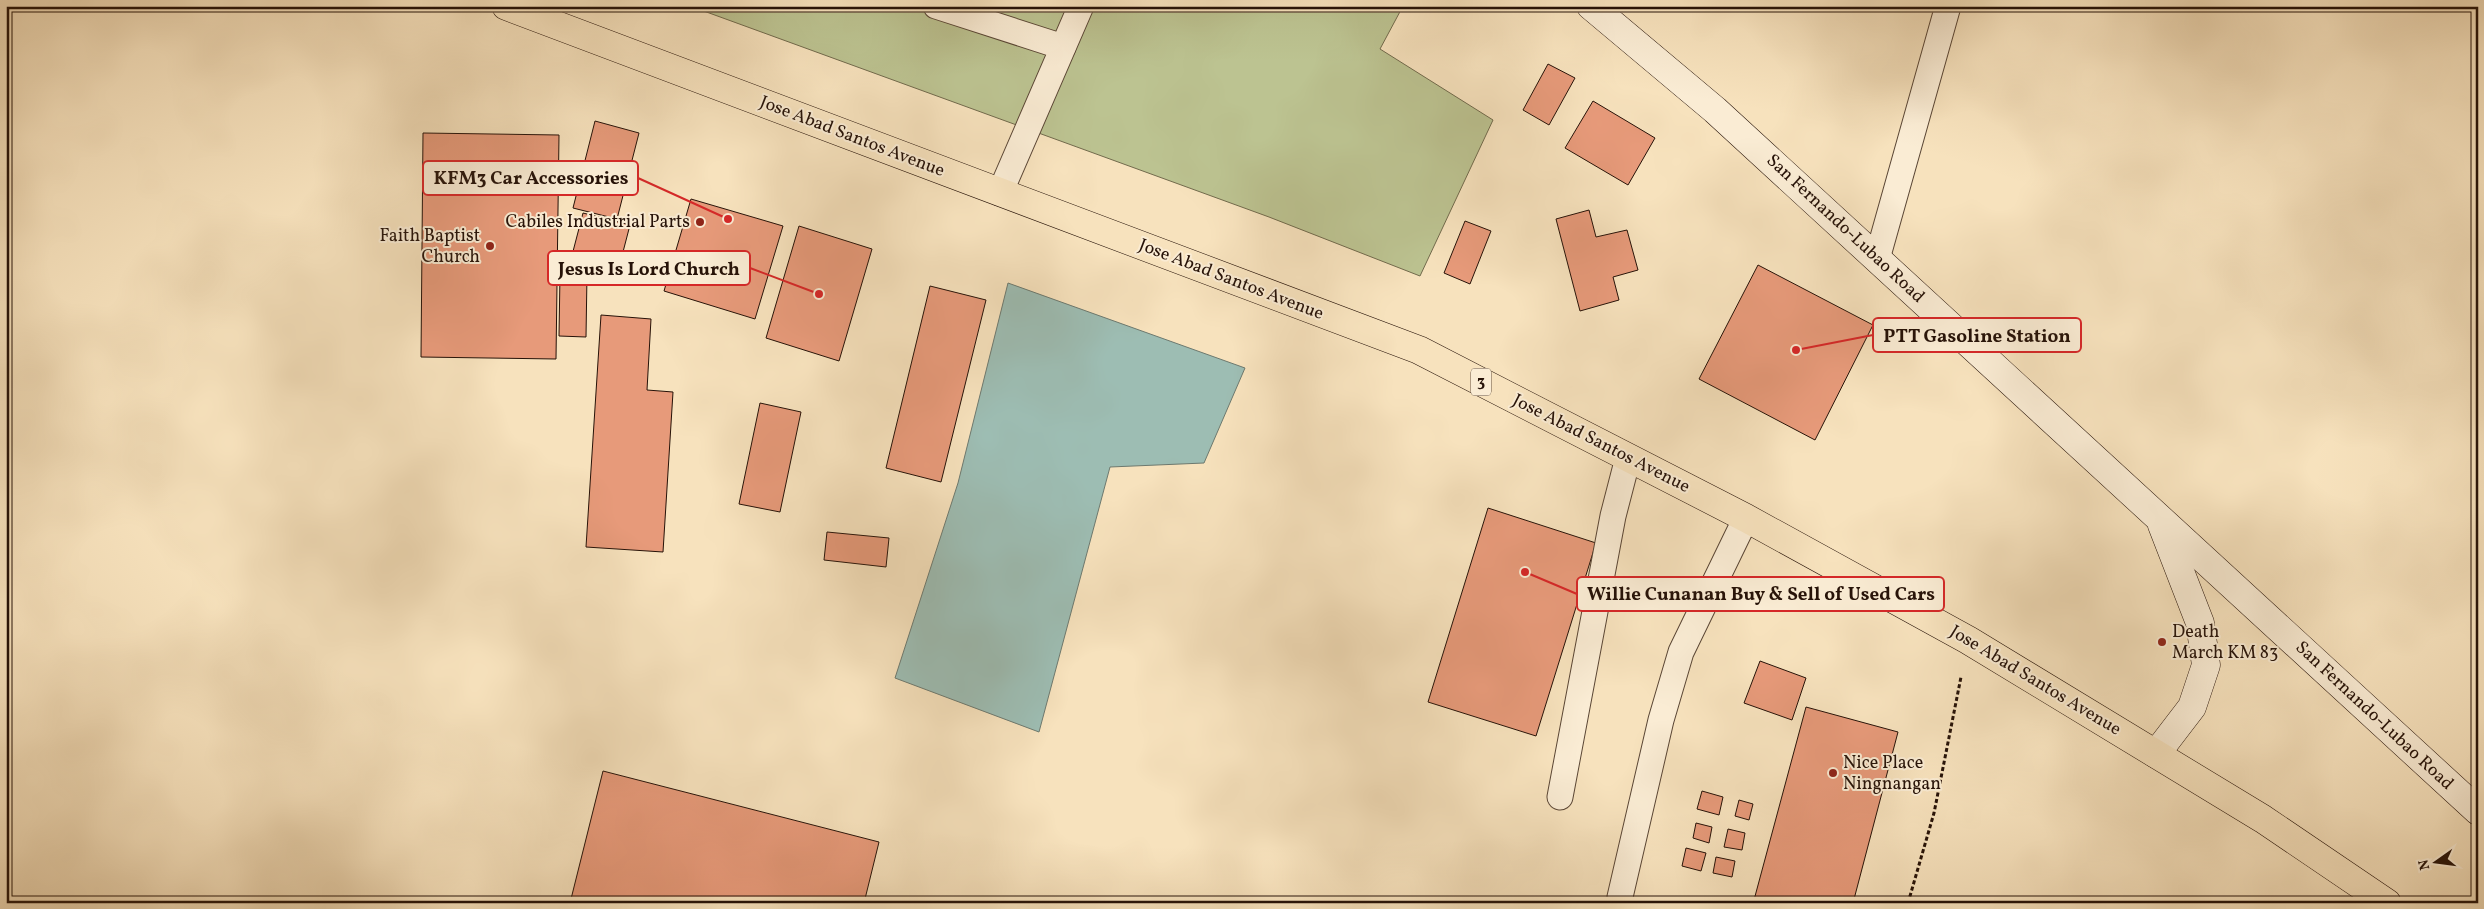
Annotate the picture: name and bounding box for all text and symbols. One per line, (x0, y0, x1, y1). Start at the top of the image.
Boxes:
street label: Jose Abad Santos Avenue (756, 90, 948, 184)
street label: San Fernando-Lubao Road (1760, 149, 1930, 309)
callout: KFM3 Car Accessories (423, 161, 638, 195)
text: KFM3 Car Accessories (434, 166, 629, 192)
place label: Cabiles Industrial Parts (505, 210, 690, 235)
marker: Cabiles Industrial Parts (694, 216, 706, 228)
place label: Faith Baptist Church (380, 224, 480, 270)
street label: Jose Abad Santos Avenue (1135, 233, 1327, 327)
marker: Faith Baptist Church (484, 240, 496, 252)
callout: Jesus Is Lord Church (548, 251, 750, 285)
text: Jesus Is Lord Church (557, 257, 740, 283)
callout: PTT Gasoline Station (1873, 318, 2081, 352)
text: PTT Gasoline Station (1883, 324, 2071, 350)
road number: 3 (1471, 368, 1491, 396)
street label: Jose Abad Santos Avenue (1508, 388, 1694, 500)
callout: Willie Cunanan Buy & Sell of Used Cars (1577, 577, 1944, 611)
text: Willie Cunanan Buy & Sell of Used Cars (1587, 582, 1935, 608)
street label: Jose Abad Santos Avenue (1945, 620, 2125, 742)
place label: Death March KM 83 (2172, 620, 2278, 666)
marker: Death March KM 83 (2156, 636, 2168, 648)
street label: San Fernando-Lubao Road (2289, 636, 2459, 796)
place label: Nice Place Ningnangan (1843, 751, 1941, 797)
marker: Nice Place Ningnangan (1827, 767, 1839, 779)
north arrow (2412, 836, 2462, 886)
text: N (2414, 858, 2435, 872)

